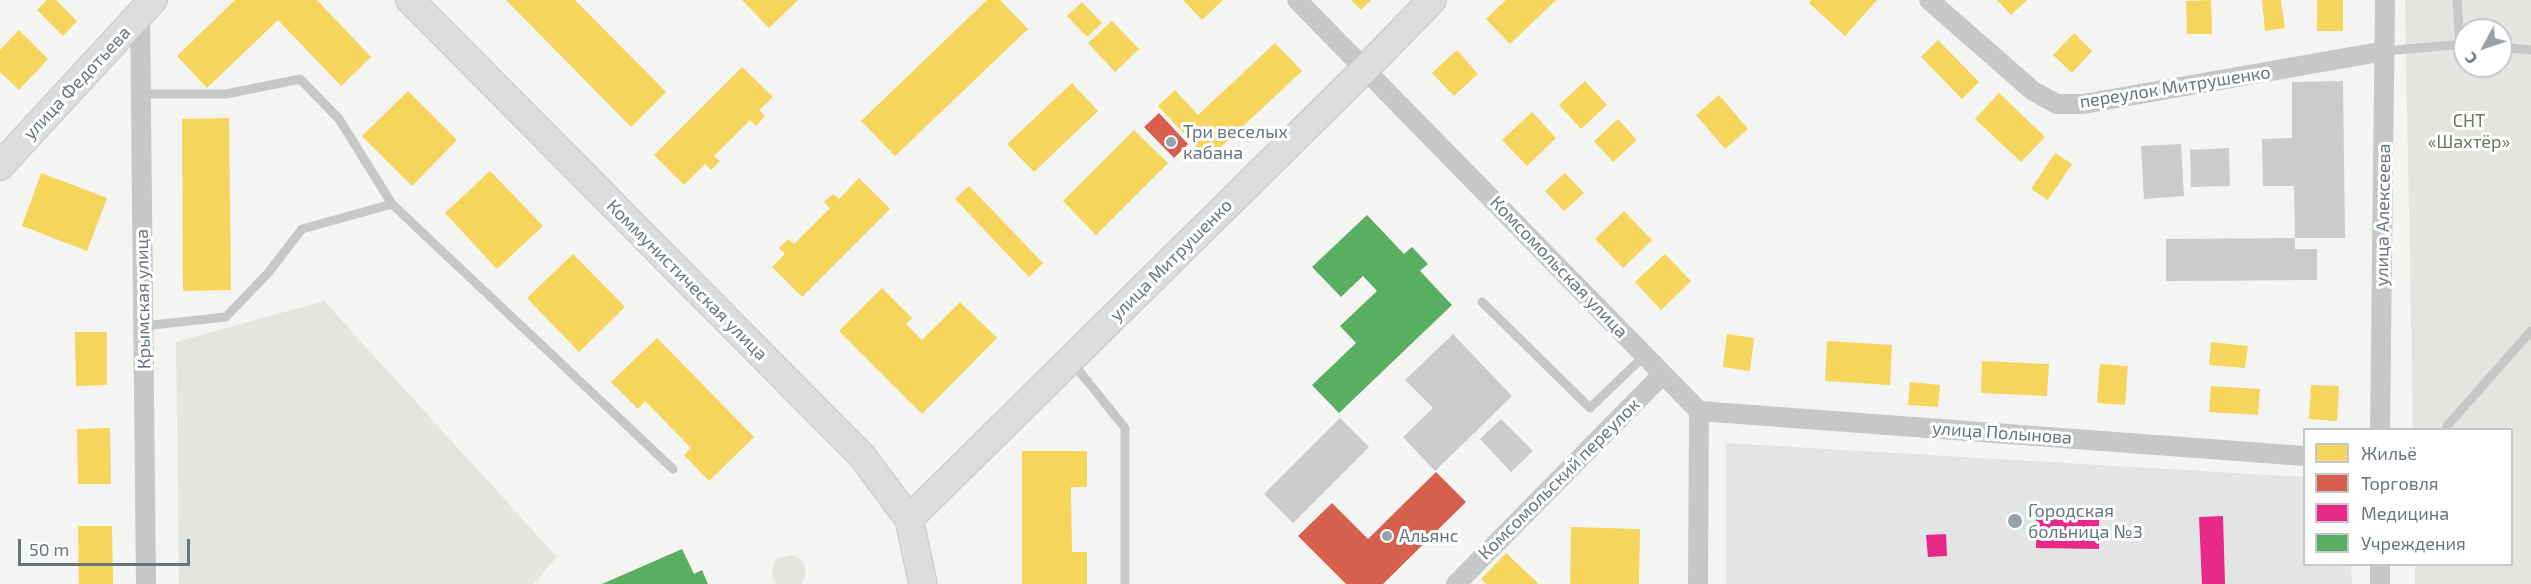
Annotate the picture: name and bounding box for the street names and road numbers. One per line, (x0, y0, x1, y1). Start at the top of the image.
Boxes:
street label: улица Федотьева (19, 22, 135, 144)
street label: переулок Митрушенко (2078, 61, 2272, 113)
street label: улица Алексеева (2371, 143, 2395, 287)
street label: Комсомольская улица (1486, 192, 1632, 342)
street label: улица Митрушенко (1105, 194, 1237, 326)
street label: Коммунистическая улица (602, 195, 772, 365)
street label: Крымская улица (131, 229, 155, 369)
street label: Комсомольский переулок (1474, 394, 1644, 564)
street label: улица Полынова (1931, 417, 2073, 449)

